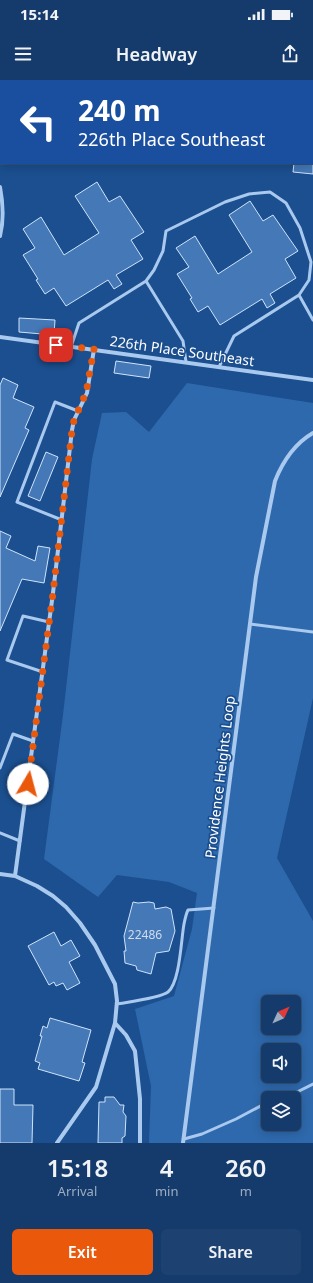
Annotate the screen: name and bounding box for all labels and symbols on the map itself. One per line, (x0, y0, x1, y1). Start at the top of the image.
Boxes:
pin (39, 328, 73, 362)
street label: 226th Place Southeast (109, 331, 255, 370)
street label: Providence Heights Loop (200, 695, 239, 859)
position arrow (7, 763, 49, 805)
house number: 22486 (128, 926, 162, 943)
north arrow (261, 995, 301, 1035)

